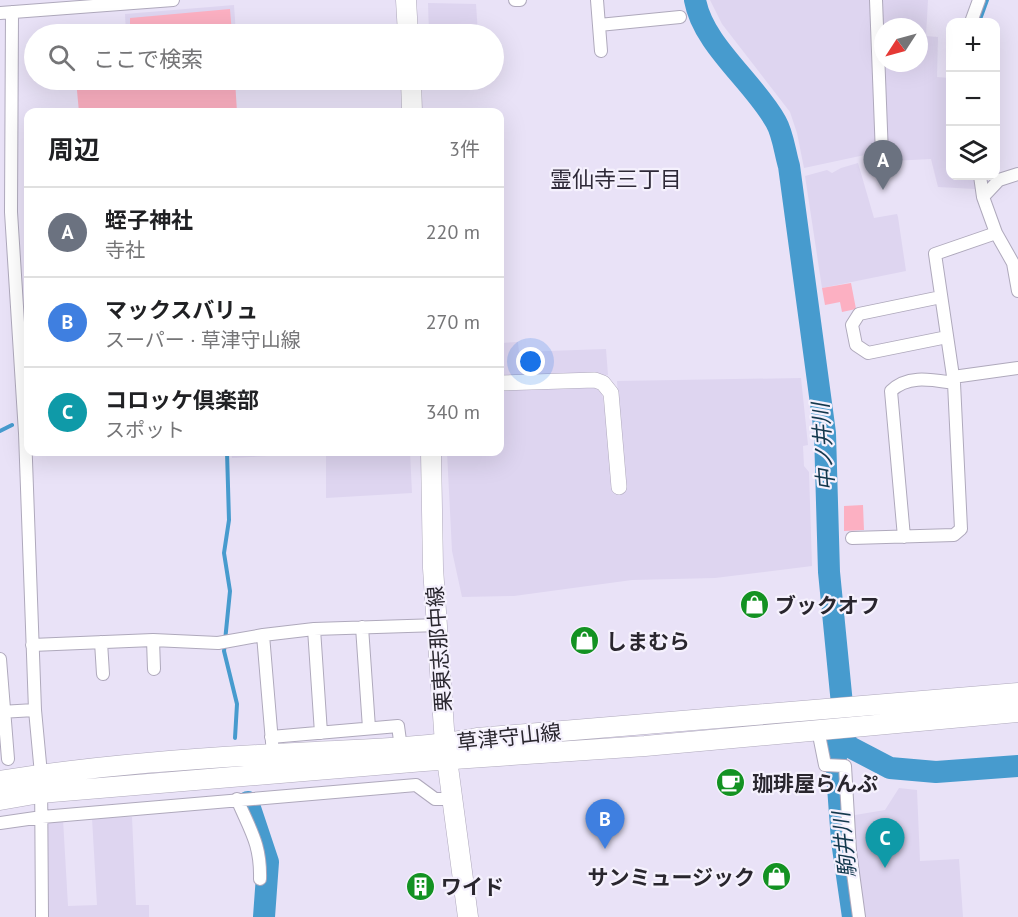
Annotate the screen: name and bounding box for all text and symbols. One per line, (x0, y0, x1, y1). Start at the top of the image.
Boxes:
north arrow (874, 18, 928, 72)
map controls (946, 18, 1000, 180)
button: + (946, 18, 1000, 72)
search box (24, 24, 504, 90)
icon: search (45, 41, 78, 74)
text: ここで検索 (93, 45, 203, 73)
button: − (946, 72, 1000, 126)
button: layers (946, 126, 1000, 180)
text: 周辺 (48, 133, 100, 166)
text: 3件 (449, 136, 480, 162)
pin: A (864, 140, 902, 190)
district label: 霊仙寺三丁目 (550, 165, 682, 193)
text: 蛭子神社 (105, 206, 193, 234)
text: A (61, 219, 74, 245)
text: 220 m (426, 219, 480, 245)
text: 寺社 (105, 237, 145, 263)
text: マックスバリュ (105, 296, 258, 324)
text: B (62, 309, 73, 335)
text: 270 m (426, 309, 480, 335)
text: スーパー · 草津守山線 (105, 327, 301, 353)
your location (516, 347, 545, 376)
text: コロッケ倶楽部 (105, 386, 259, 414)
text: C (62, 399, 73, 425)
text: 340 m (426, 399, 480, 425)
water label: 中ノ井川 (806, 400, 840, 492)
text: スポット (105, 417, 185, 443)
street label: 栗東志那中線 (421, 585, 457, 713)
shop icon: ブックオフ (738, 589, 770, 621)
place label: ブックオフ (775, 592, 880, 619)
shop icon: しまむら (569, 625, 601, 657)
place label: しまむら (606, 628, 690, 655)
street label: 草津守山線 (455, 718, 563, 756)
cafe icon: 珈琲屋らんぷ (715, 767, 747, 799)
place label: 珈琲屋らんぷ (752, 770, 878, 797)
pin: B (586, 800, 624, 849)
water label: 駒井川 (826, 809, 861, 879)
pin: C (866, 818, 904, 868)
shop icon: サンミュージック (760, 861, 792, 893)
place label: サンミュージック (587, 864, 755, 891)
building icon: ワイド (404, 870, 436, 902)
place label: ワイド (441, 873, 504, 900)

